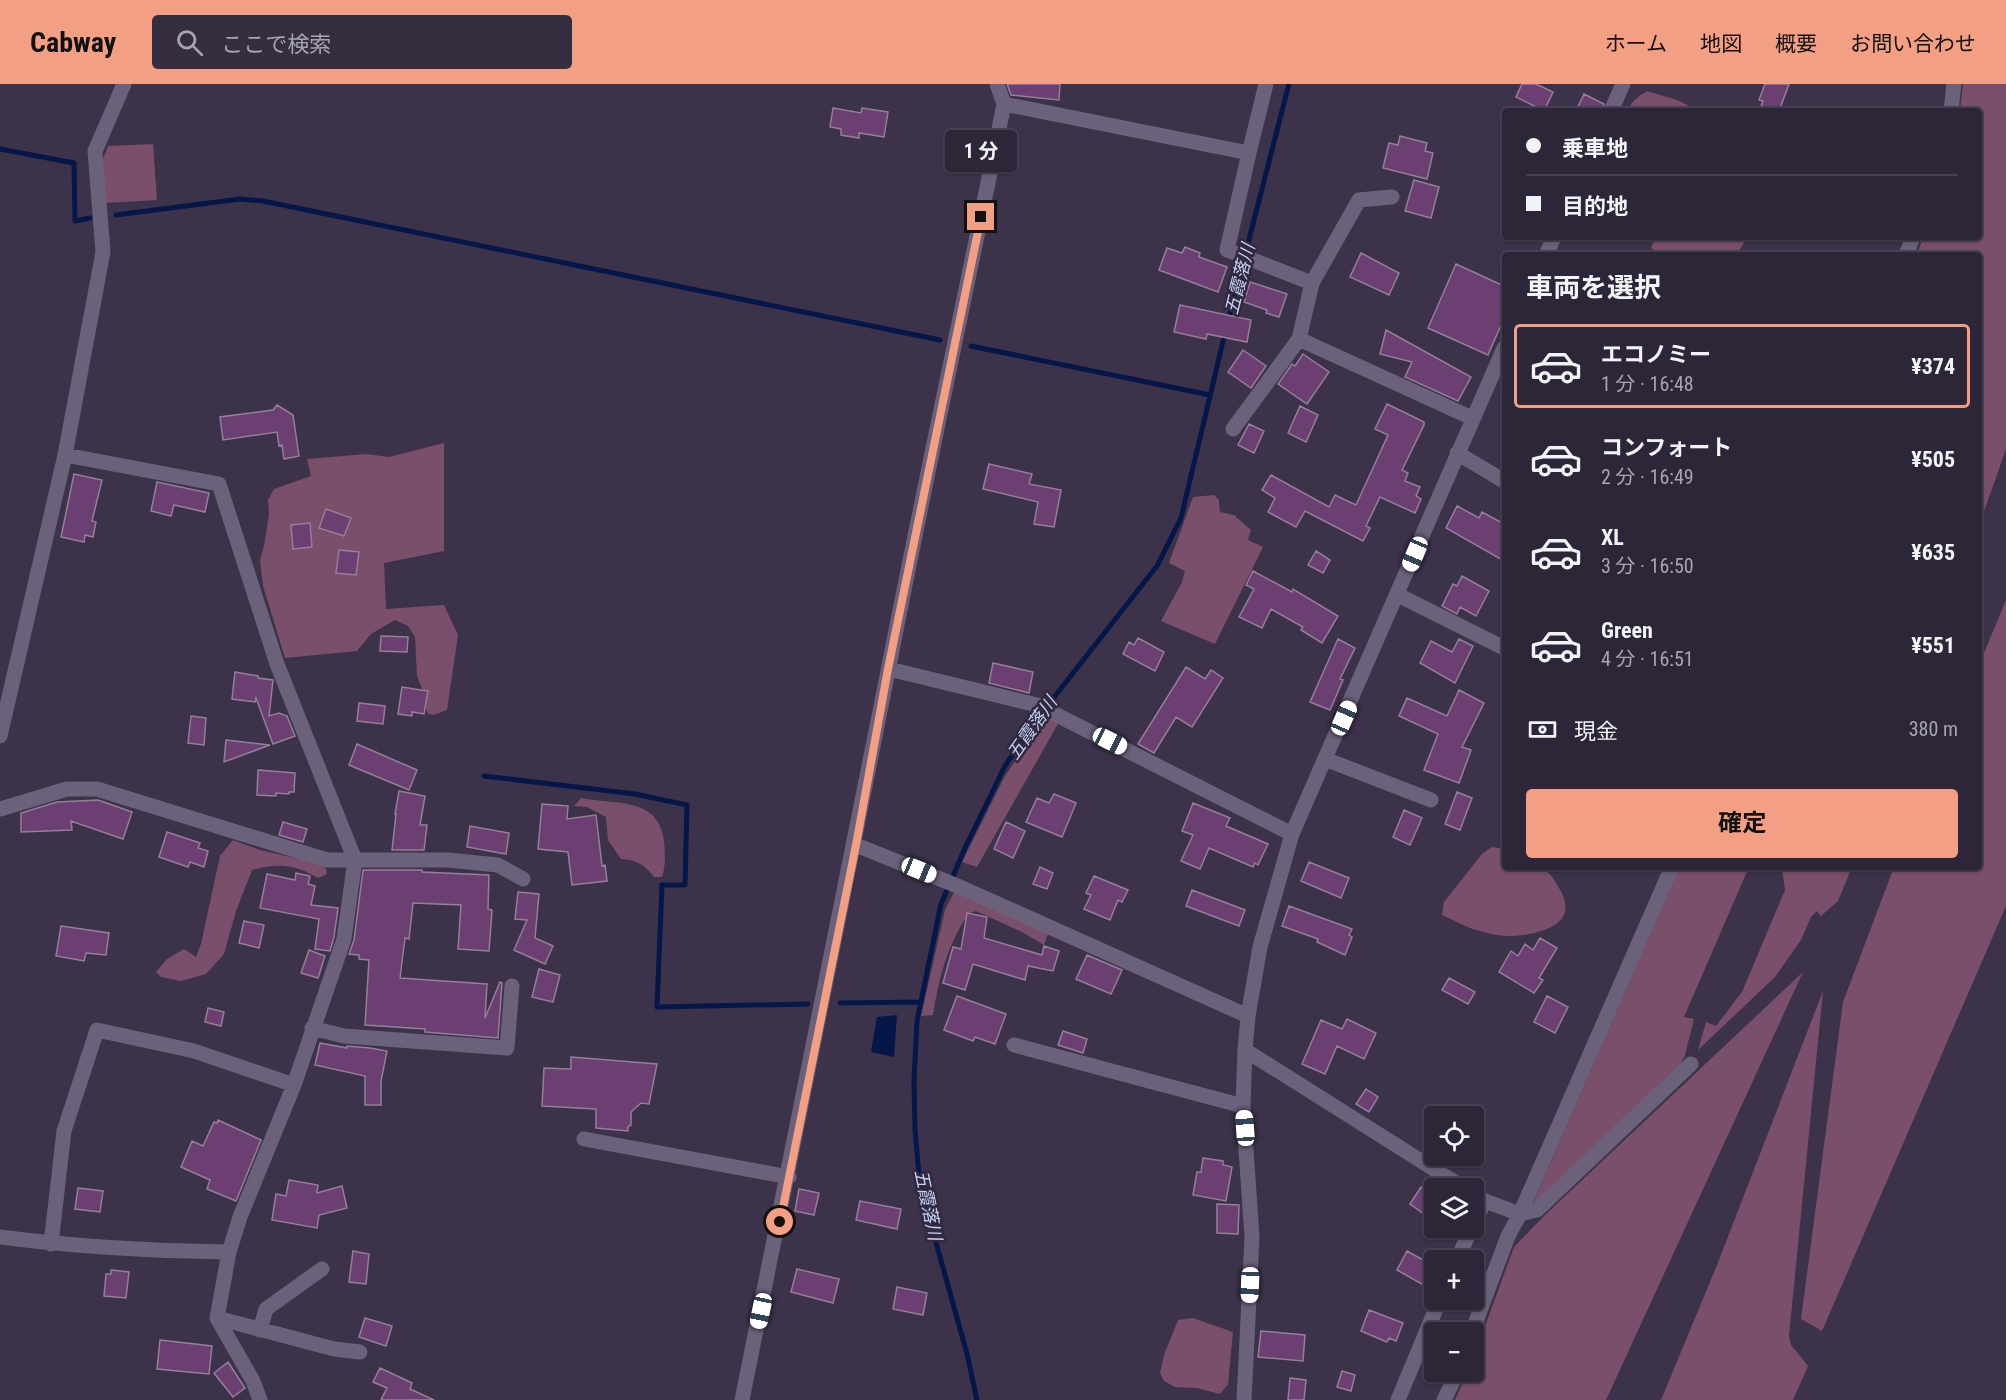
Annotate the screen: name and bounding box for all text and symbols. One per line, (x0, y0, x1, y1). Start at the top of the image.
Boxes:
search box (152, 15, 572, 69)
text: Cabway (30, 26, 116, 59)
icon: search (173, 26, 206, 59)
text: ここで検索 (221, 32, 331, 57)
text: ホーム (1605, 32, 1667, 56)
text: 地図 (1700, 32, 1742, 56)
text: 概要 (1775, 32, 1817, 56)
text: お問い合わせ (1850, 32, 1976, 56)
callout: 1 分 (945, 130, 1017, 172)
text: 乗車地 (1562, 136, 1628, 161)
text: 1 分 (964, 139, 998, 163)
text: 目的地 (1562, 194, 1628, 219)
route end (967, 203, 994, 230)
water label: 五霞落川 (1221, 239, 1259, 316)
text: 車両を選択 (1526, 272, 1661, 304)
icon: car (1529, 339, 1583, 393)
text: エコノミー (1601, 342, 1711, 367)
text: ¥374 (1911, 354, 1955, 379)
text: 1 分 · 16:48 (1601, 372, 1694, 396)
icon: car (1529, 432, 1583, 486)
text: コンフォート (1601, 435, 1732, 460)
text: ¥505 (1911, 447, 1955, 472)
text: 2 分 · 16:49 (1601, 465, 1694, 489)
icon: car (1529, 525, 1583, 579)
text: XL (1601, 525, 1624, 550)
car (1400, 534, 1430, 574)
text: ¥635 (1911, 540, 1955, 565)
text: 3 分 · 16:50 (1601, 554, 1694, 578)
icon: car (1529, 618, 1583, 672)
text: Green (1601, 618, 1653, 643)
text: ¥551 (1911, 633, 1955, 658)
text: 4 分 · 16:51 (1601, 647, 1694, 671)
water label: 五霞落川 (1002, 691, 1062, 763)
car (1328, 698, 1360, 738)
icon: cash (1526, 713, 1559, 746)
text: 380 m (1909, 717, 1958, 741)
text: 現金 (1574, 719, 1618, 744)
car (1090, 725, 1130, 757)
button: 確定 (1526, 789, 1958, 858)
car (899, 855, 939, 885)
map controls (1424, 1106, 1484, 1382)
button: locate (1424, 1106, 1484, 1166)
car (1235, 1109, 1255, 1147)
water label: 五霞落川 (911, 1167, 947, 1244)
button: layers (1424, 1178, 1484, 1238)
route start (766, 1208, 793, 1235)
button: + (1424, 1250, 1484, 1310)
car (1240, 1267, 1260, 1303)
car (748, 1292, 774, 1330)
button: − (1424, 1322, 1484, 1382)

